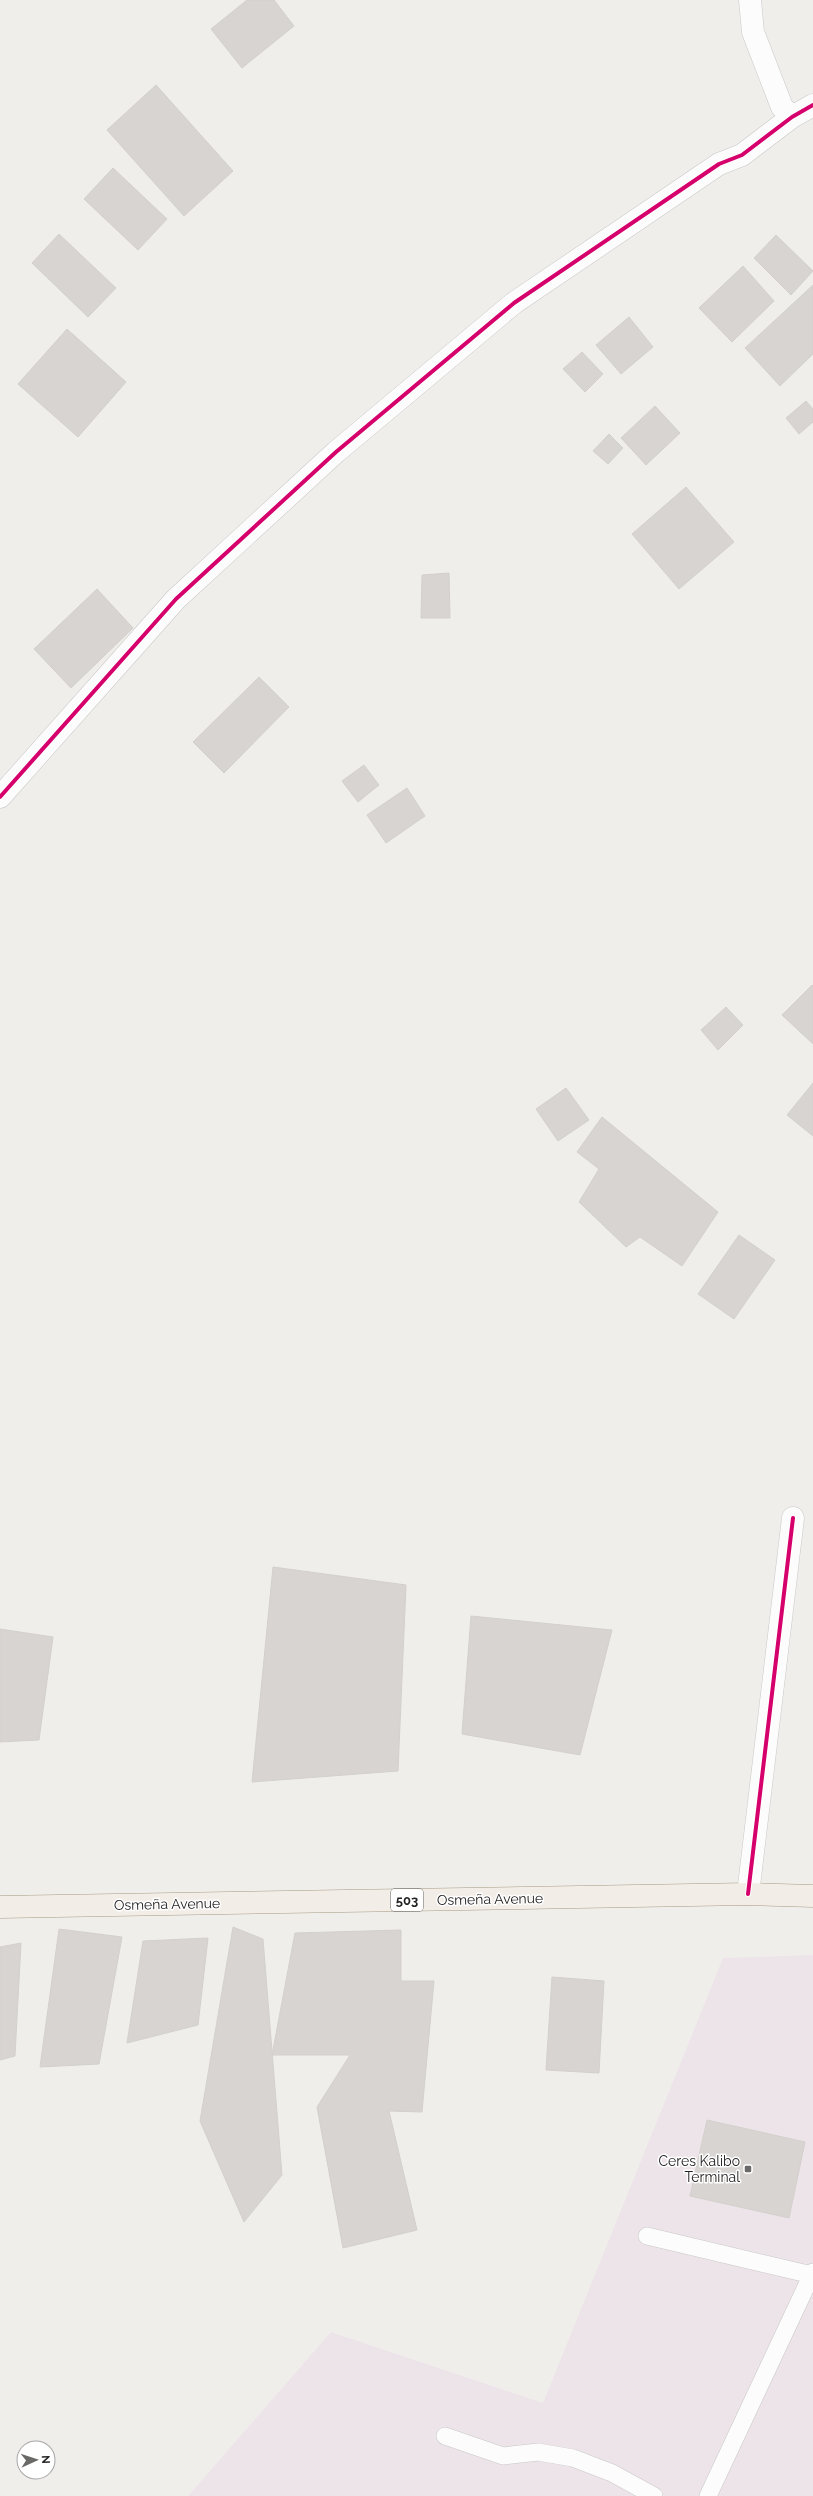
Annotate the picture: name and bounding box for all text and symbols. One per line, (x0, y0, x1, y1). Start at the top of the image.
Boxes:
road number: 503 (391, 1889, 423, 1911)
street label: Osmeña Avenue (437, 1890, 543, 1908)
street label: Osmeña Avenue (114, 1895, 220, 1913)
place label: Ceres Kalibo Terminal (658, 2153, 740, 2185)
marker: Ceres Kalibo Terminal (743, 2164, 753, 2174)
north arrow (16, 2440, 56, 2480)
text: N (39, 2455, 52, 2464)

